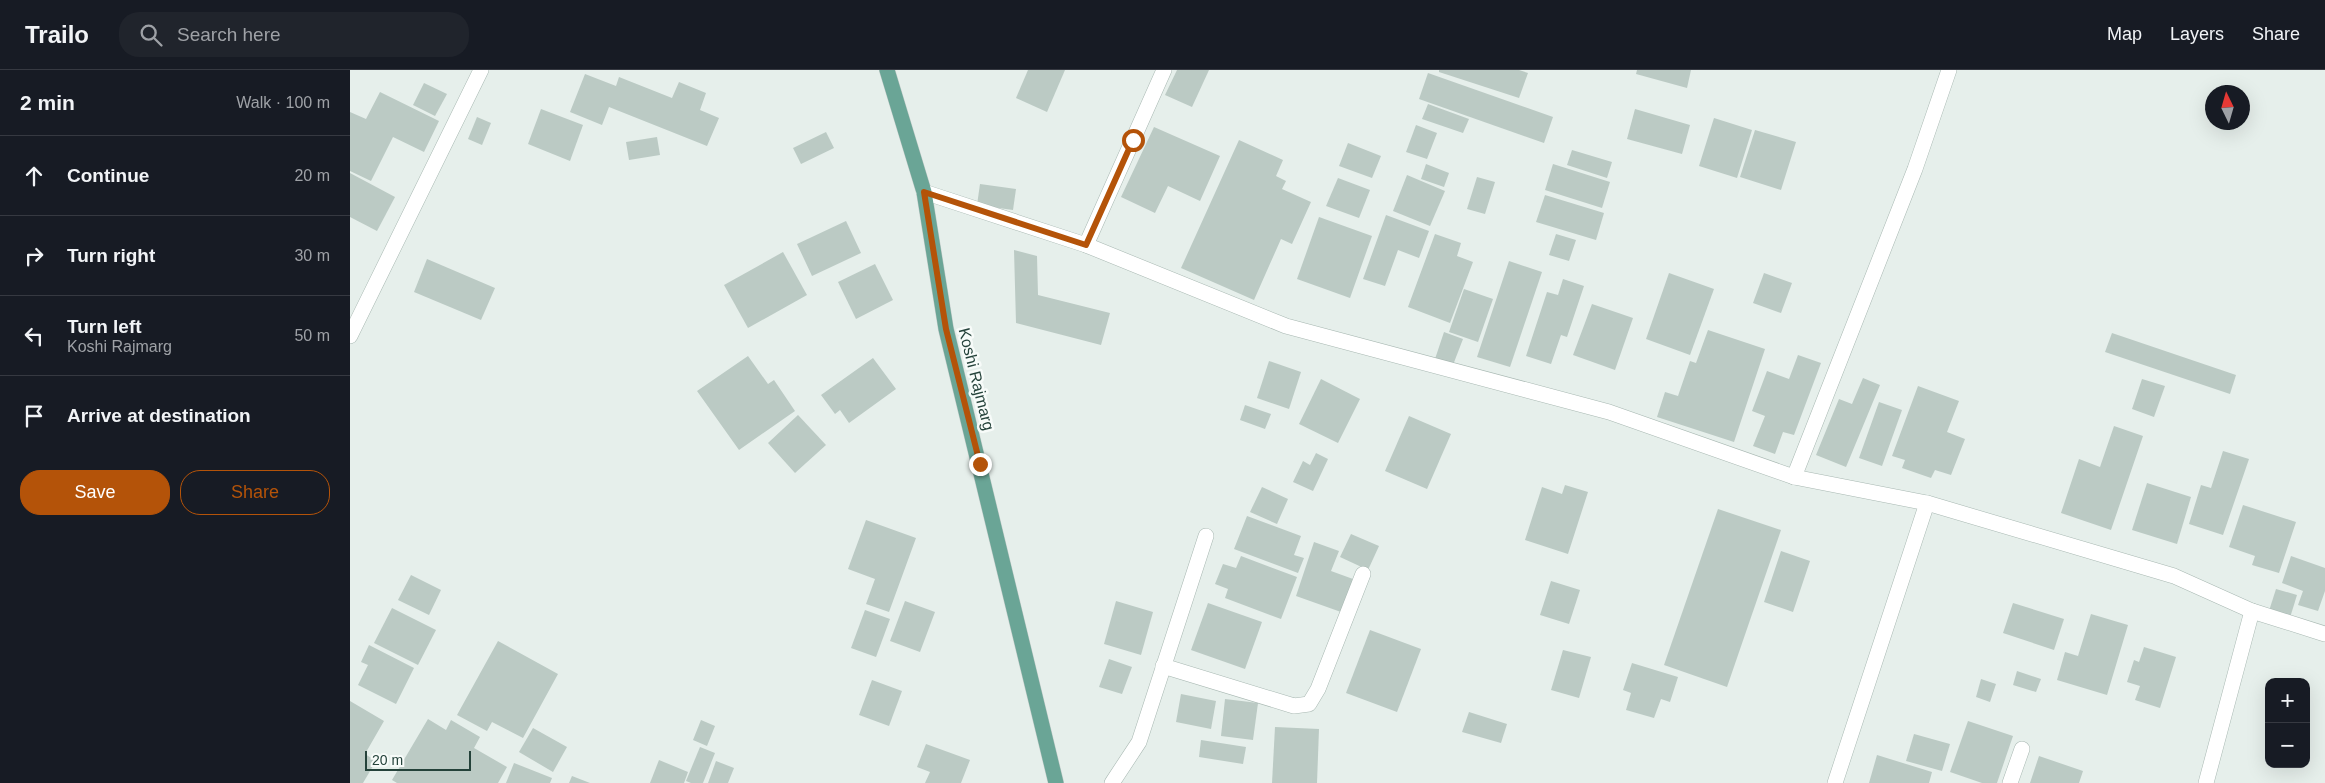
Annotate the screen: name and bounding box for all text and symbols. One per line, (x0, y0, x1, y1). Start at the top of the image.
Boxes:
search box (119, 12, 469, 57)
text: Trailo (25, 21, 89, 48)
icon: search (137, 21, 165, 49)
text: Search here (177, 24, 281, 45)
text: Map (2107, 24, 2142, 44)
text: Layers (2170, 24, 2224, 44)
text: Share (2252, 24, 2300, 44)
north arrow (2205, 85, 2250, 130)
text: 2 min (20, 91, 75, 114)
text: Walk · 100 m (236, 94, 330, 111)
route start (1122, 129, 1145, 152)
icon: ahead (20, 162, 48, 190)
text: Continue (67, 165, 149, 186)
text: 20 m (294, 167, 330, 184)
icon: right (20, 242, 48, 270)
text: Turn right (67, 245, 155, 266)
text: 30 m (294, 247, 330, 264)
text: Turn left (67, 316, 142, 337)
icon: left (20, 322, 48, 350)
street label: Koshi Rajmarg (956, 326, 997, 432)
text: 50 m (294, 327, 330, 344)
text: Koshi Rajmarg (67, 338, 172, 355)
icon: arrive (20, 402, 48, 430)
text: Arrive at destination (67, 405, 251, 426)
route end (969, 453, 992, 476)
button: Save (20, 470, 170, 515)
button: Share (180, 470, 330, 515)
map controls (2265, 678, 2310, 768)
button: + (2265, 678, 2310, 723)
button: − (2265, 723, 2310, 768)
scale bar (365, 748, 471, 771)
text: 20 m (372, 752, 403, 768)

